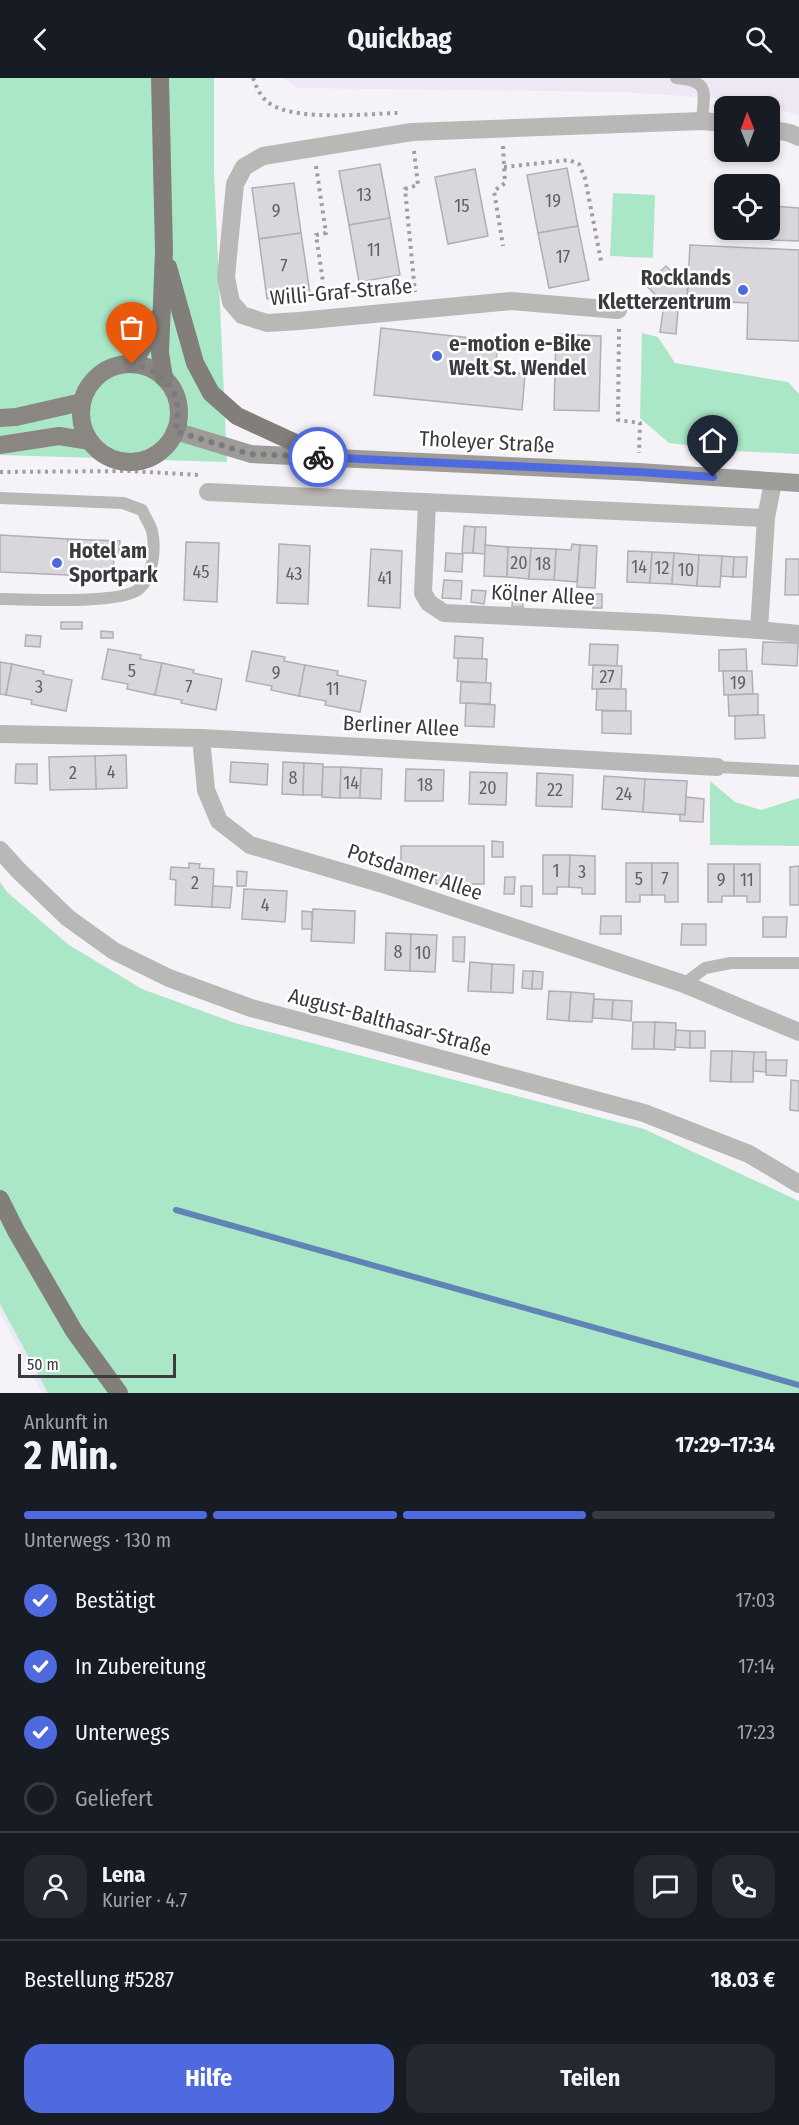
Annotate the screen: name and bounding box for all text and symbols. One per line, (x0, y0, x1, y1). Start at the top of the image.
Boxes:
icon: back (24, 23, 57, 56)
text: Quickbag (347, 23, 452, 55)
icon: search (742, 23, 775, 56)
north arrow (714, 96, 780, 162)
map controls (714, 96, 780, 240)
button: locate (714, 174, 780, 240)
house number: 13 (356, 184, 372, 206)
house number: 19 (545, 190, 561, 212)
house number: 15 (454, 195, 470, 217)
house number: 9 (272, 200, 280, 222)
house number: 11 (367, 239, 381, 261)
house number: 17 (556, 246, 570, 268)
house number: 7 (280, 255, 288, 277)
place label: Rocklands Kletterzentrum (598, 265, 731, 315)
street label: Willi-Graf-Straße (269, 273, 413, 311)
marker: Rocklands Kletterzentrum (736, 283, 750, 297)
pin (106, 302, 157, 364)
icon: bag (115, 311, 148, 344)
place label: e-motion e-Bike Welt St. Wendel (449, 331, 591, 381)
marker: e-motion e-Bike Welt St. Wendel (430, 349, 444, 363)
pin (687, 415, 738, 477)
icon: home (696, 424, 729, 457)
street label: Tholeyer Straße (419, 425, 555, 459)
courier (288, 427, 348, 487)
icon: bike (302, 441, 335, 474)
place label: Hotel am Sportpark (69, 538, 158, 588)
house number: 20 (510, 552, 528, 574)
house number: 18 (535, 553, 551, 575)
marker: Hotel am Sportpark (50, 556, 64, 570)
house number: 14 (631, 556, 647, 578)
house number: 12 (655, 557, 670, 579)
house number: 10 (678, 559, 694, 581)
house number: 45 (193, 561, 209, 583)
house number: 43 (286, 563, 302, 585)
house number: 41 (378, 567, 392, 589)
street label: Kölner Allee (490, 579, 596, 611)
house number: 5 (128, 660, 136, 682)
house number: 9 (272, 662, 280, 684)
house number: 27 (599, 666, 615, 688)
house number: 19 (730, 672, 746, 694)
house number: 3 (35, 676, 43, 698)
house number: 7 (185, 676, 193, 698)
house number: 11 (326, 678, 340, 700)
street label: Berliner Allee (342, 710, 460, 742)
house number: 4 (107, 761, 116, 783)
house number: 2 (69, 762, 77, 784)
house number: 8 (289, 767, 298, 789)
house number: 14 (343, 772, 359, 794)
house number: 18 (417, 774, 433, 796)
house number: 20 (479, 777, 497, 799)
house number: 22 (547, 779, 563, 801)
house number: 24 (616, 783, 632, 805)
street label: Potsdamer Allee (344, 838, 486, 906)
house number: 1 (552, 860, 560, 882)
house number: 3 (578, 861, 586, 883)
house number: 5 (635, 868, 643, 890)
house number: 7 (661, 868, 669, 890)
house number: 9 (717, 869, 725, 891)
house number: 11 (740, 869, 754, 891)
house number: 2 (191, 872, 199, 894)
house number: 4 (261, 894, 270, 916)
house number: 8 (394, 941, 403, 963)
house number: 10 (415, 942, 431, 964)
street label: August-Balthasar-Straße (286, 982, 494, 1062)
scale bar (18, 1351, 176, 1378)
text: 50 m (27, 1355, 59, 1374)
text: Ankunft in (24, 1410, 108, 1434)
text: 17:29–17:34 (675, 1431, 775, 1458)
text: 2 Min. (24, 1433, 118, 1479)
text: Unterwegs · 130 m (24, 1528, 171, 1552)
icon: check (24, 1584, 57, 1617)
text: Bestätigt (75, 1587, 155, 1614)
text: 17:03 (736, 1588, 775, 1612)
icon: check (24, 1650, 57, 1683)
text: In Zubereitung (75, 1653, 206, 1680)
text: 17:14 (738, 1654, 775, 1678)
icon: check (24, 1716, 57, 1749)
text: Unterwegs (75, 1719, 170, 1746)
text: 17:23 (737, 1720, 775, 1744)
text: Geliefert (75, 1785, 153, 1812)
button: person (24, 1855, 87, 1918)
button: chat (634, 1855, 697, 1918)
button: phone (712, 1855, 775, 1918)
text: Lena (102, 1861, 145, 1888)
text: Kurier · 4.7 (102, 1888, 187, 1912)
text: Bestellung #5287 (24, 1966, 174, 1993)
text: 18.03 € (711, 1966, 775, 1993)
button: Hilfe (24, 2044, 394, 2113)
button: Teilen (406, 2044, 775, 2113)

